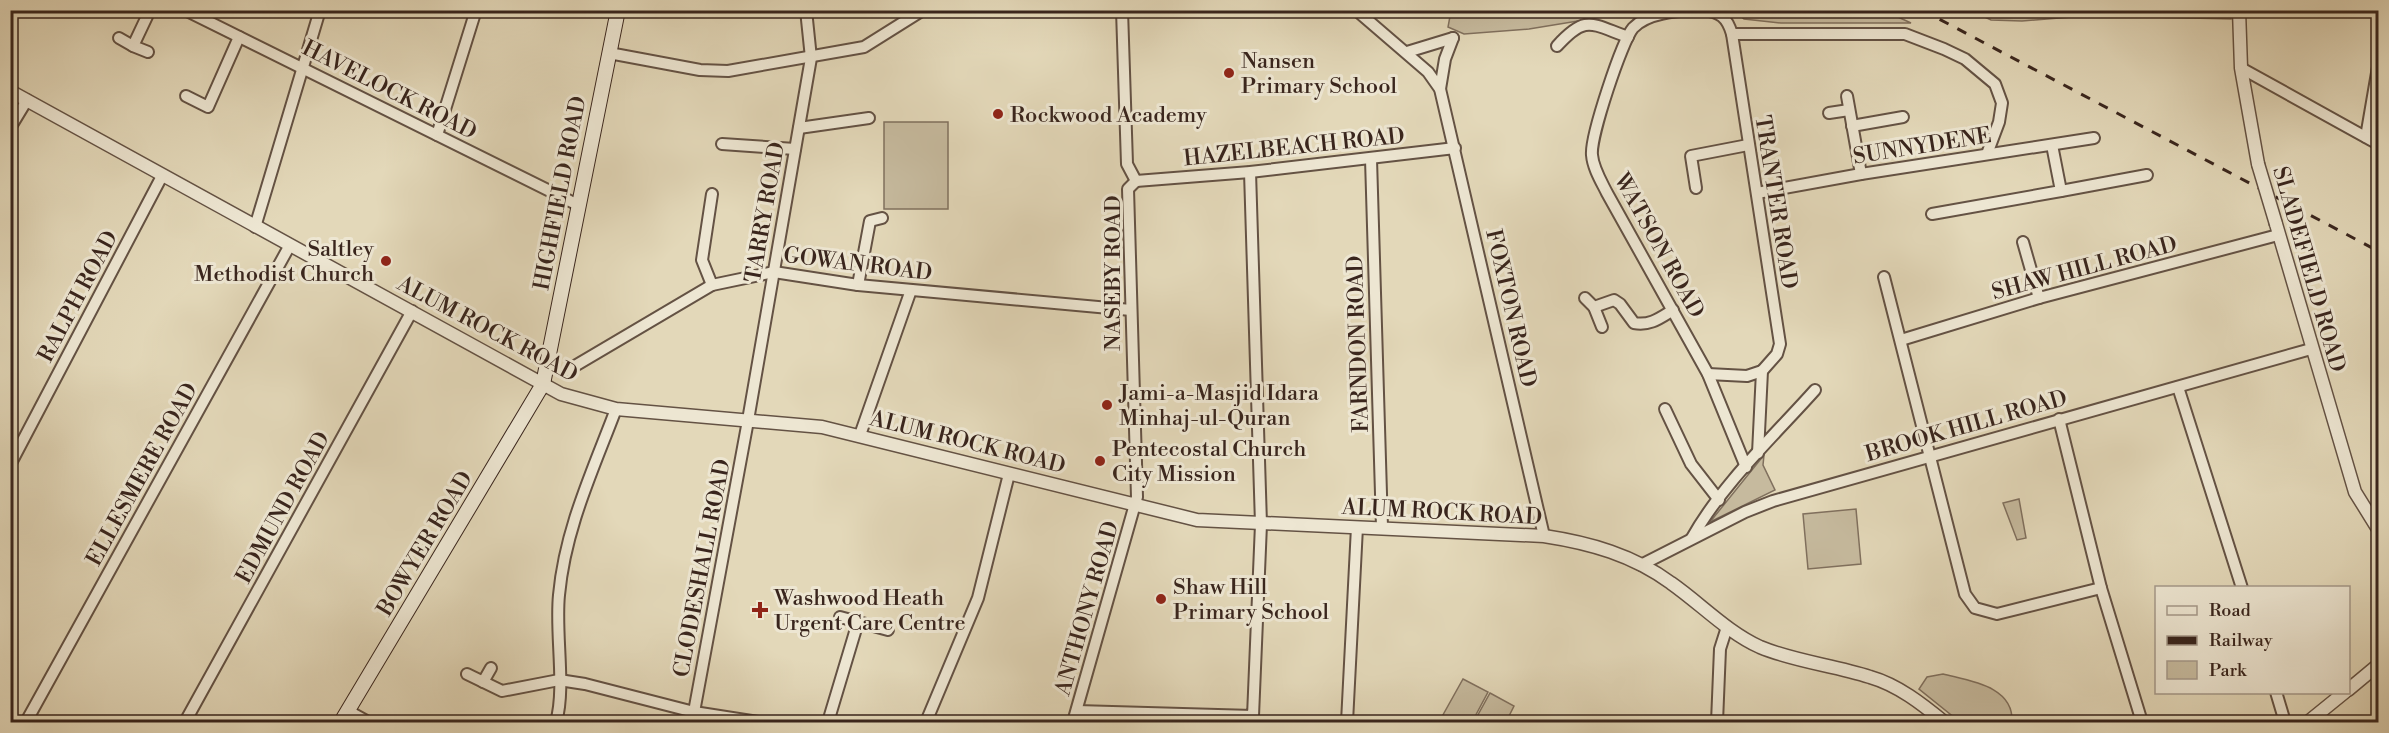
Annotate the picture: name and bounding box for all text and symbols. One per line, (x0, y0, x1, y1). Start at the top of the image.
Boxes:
street label: HAVELOCK ROAD (298, 35, 481, 146)
place label: Nansen Primary School (1241, 48, 1398, 100)
marker: Nansen Primary School (1222, 66, 1236, 80)
street label: HIGHFIELD ROAD (528, 94, 593, 293)
place label: Rockwood Academy (1010, 102, 1207, 129)
marker: Rockwood Academy (991, 107, 1005, 121)
street label: TRANTER ROAD (1748, 113, 1803, 291)
street label: HAZELBEACH ROAD (1182, 122, 1406, 173)
street label: SUNNYDENE (1851, 122, 1993, 171)
street label: TARRY ROAD (740, 140, 791, 285)
street label: SLADEFIELD ROAD (2266, 163, 2351, 375)
street label: WATSON ROAD (1607, 168, 1710, 323)
street label: NASEBY ROAD (1100, 195, 1127, 351)
street label: RALPH ROAD (32, 226, 124, 367)
street label: FOXTON ROAD (1479, 227, 1542, 390)
street label: SHAW HILL ROAD (1989, 231, 2180, 306)
place label: Saltley Methodist Church (194, 236, 374, 288)
street label: GOWAN ROAD (782, 242, 934, 287)
marker: Saltley Methodist Church (379, 254, 393, 268)
street label: FARNDON ROAD (1342, 255, 1375, 433)
street label: ALUM ROCK ROAD (392, 270, 582, 388)
street label: ELLESMERE ROAD (81, 378, 204, 571)
place label: Jami-a-Masjid Idara Minhaj-ul-Quran (1118, 380, 1320, 432)
street label: BROOK HILL ROAD (1862, 385, 2070, 468)
marker: Jami-a-Masjid Idara Minhaj-ul-Quran (1100, 398, 1114, 412)
street label: ALUM ROCK ROAD (866, 405, 1068, 480)
street label: EDMUND ROAD (230, 427, 336, 588)
place label: Pentecostal Church City Mission (1112, 436, 1306, 488)
marker: Pentecostal Church City Mission (1093, 454, 1107, 468)
street label: CLODESHALL ROAD (668, 457, 737, 680)
street label: BOWYER ROAD (371, 467, 479, 622)
street label: ALUM ROCK ROAD (1340, 494, 1543, 531)
street label: ANTHONY ROAD (1049, 518, 1125, 700)
place label: Shaw Hill Primary School (1173, 574, 1330, 626)
place label: Washwood Heath Urgent Care Centre (773, 585, 966, 637)
legend (2155, 586, 2350, 694)
marker: Shaw Hill Primary School (1154, 592, 1168, 606)
text: Road (2209, 599, 2252, 622)
marker: Washwood Heath Urgent Care Centre (751, 601, 769, 619)
text: Railway (2209, 629, 2273, 652)
text: Park (2209, 659, 2248, 682)

